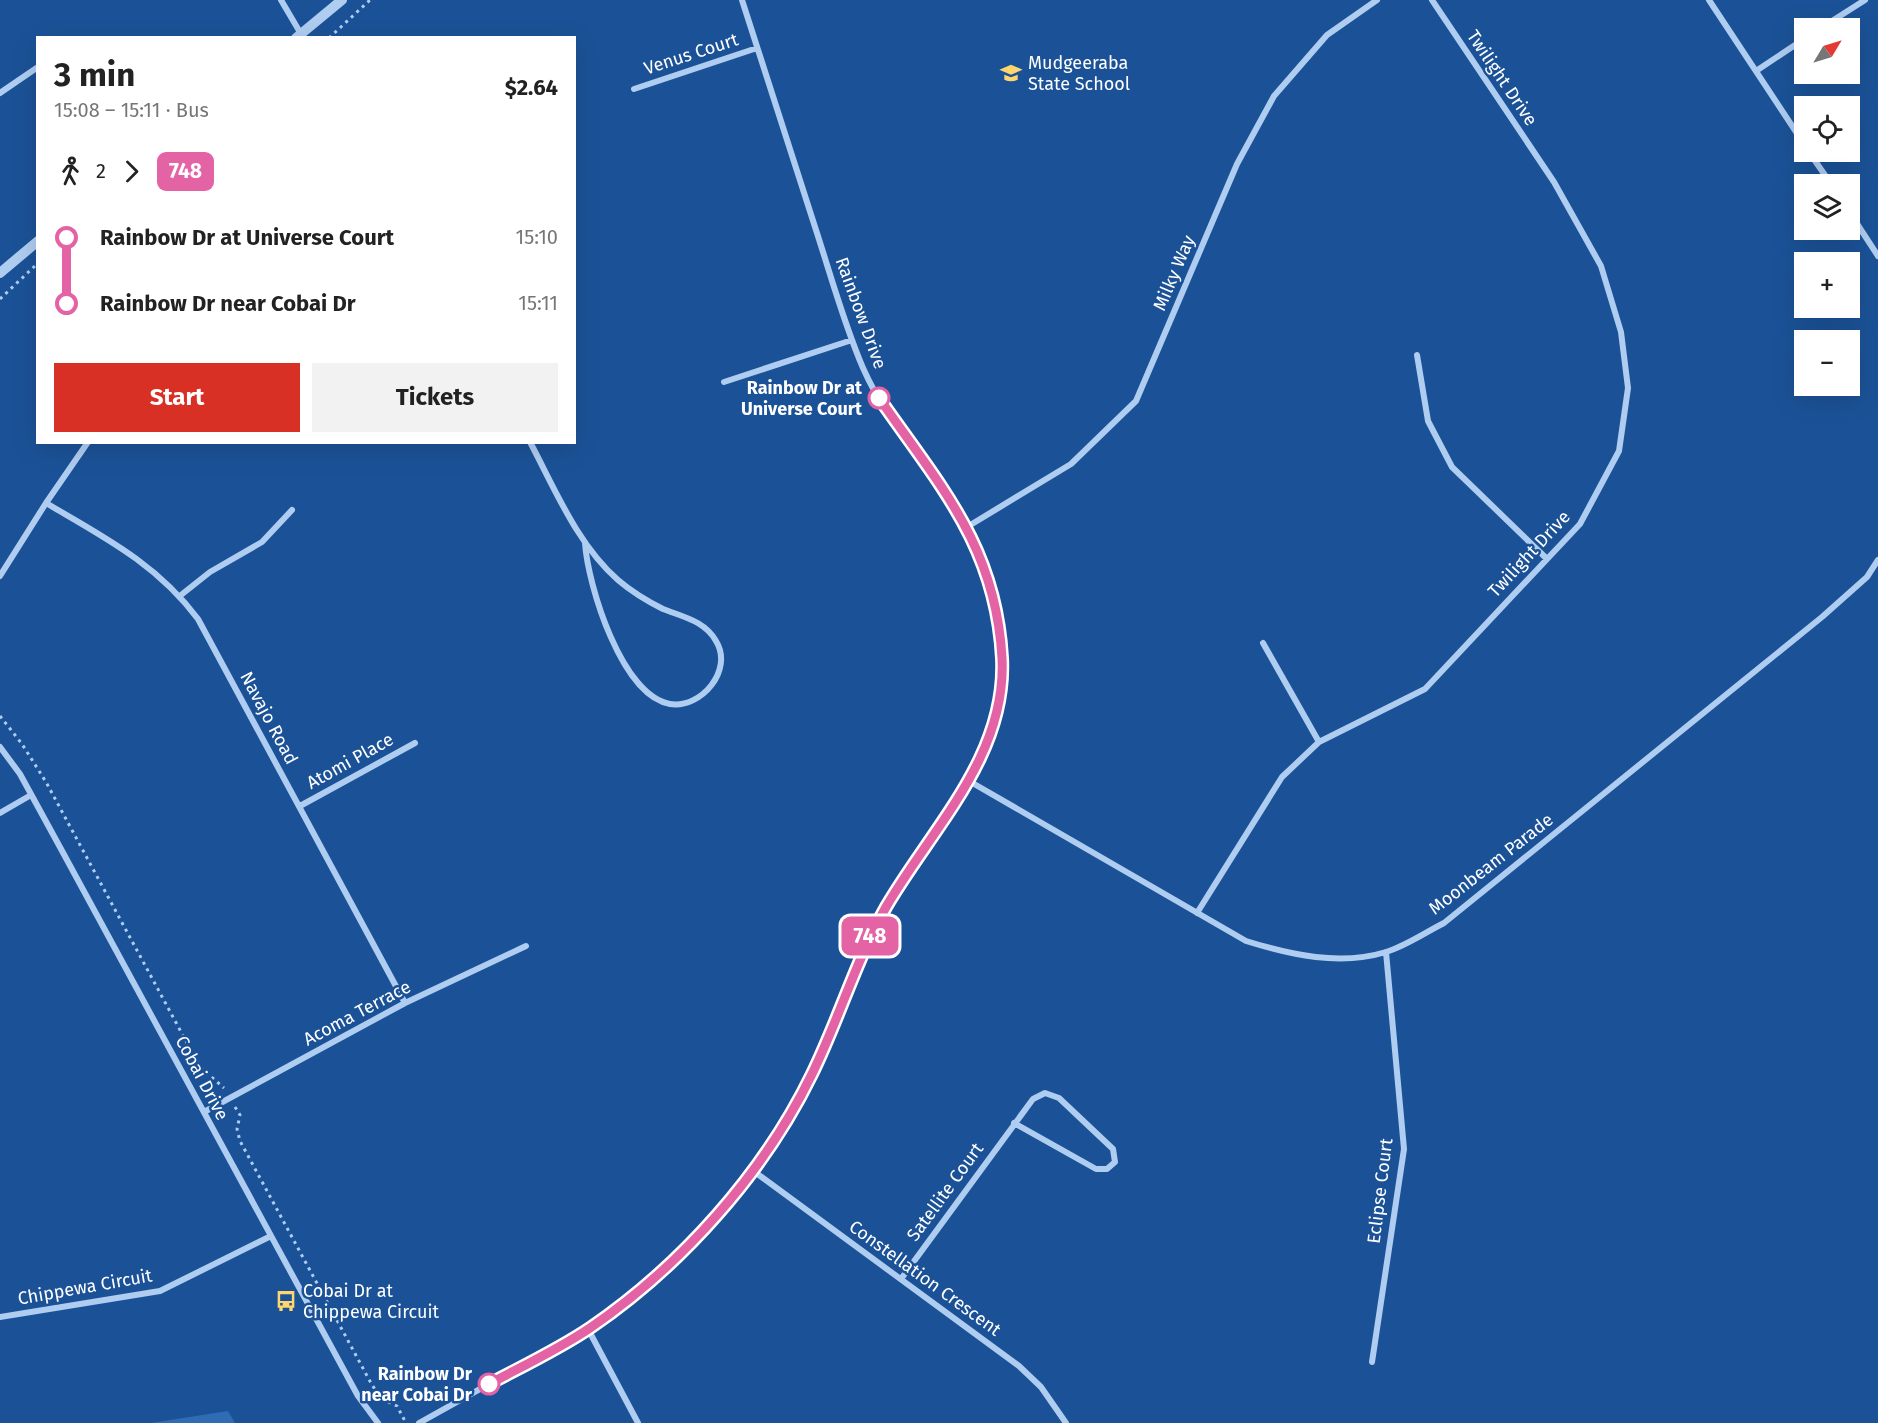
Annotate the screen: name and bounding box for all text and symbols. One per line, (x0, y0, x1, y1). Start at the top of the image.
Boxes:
north arrow (1794, 18, 1860, 84)
map controls (1794, 18, 1860, 396)
street label: Twilight Drive (1462, 26, 1542, 130)
street label: Venus Court (641, 28, 741, 80)
place label: Mudgeeraba State School (1028, 52, 1130, 95)
text: 3 min (54, 55, 135, 95)
school or university icon: Mudgeeraba State School (999, 61, 1023, 85)
text: $2.64 (505, 74, 558, 101)
button: locate (1794, 96, 1860, 162)
text: 15:08 – 15:11 · Bus (54, 98, 209, 122)
icon: walk (54, 155, 87, 188)
icon: forward (115, 155, 148, 188)
text: 748 (169, 158, 202, 184)
text: 2 (96, 159, 106, 183)
button: layers (1794, 174, 1860, 240)
text: Rainbow Dr at Universe Court (100, 224, 394, 251)
text: 15:10 (516, 225, 558, 249)
street label: Milky Way (1148, 232, 1200, 314)
button: + (1794, 252, 1860, 318)
street label: Rainbow Drive (831, 254, 891, 372)
text: Rainbow Dr near Cobai Dr (100, 290, 356, 317)
text: 15:11 (518, 291, 558, 315)
button: − (1794, 330, 1860, 396)
button: Start (54, 363, 300, 432)
button: Tickets (312, 363, 558, 432)
place label: Rainbow Dr at Universe Court (741, 377, 863, 420)
marker: Rainbow Dr at Universe Court (868, 387, 890, 409)
street label: Twilight Drive (1483, 506, 1575, 602)
street label: Navajo Road (235, 668, 303, 768)
street label: Atomi Place (303, 728, 397, 794)
street label: Moonbeam Parade (1424, 809, 1558, 919)
line badge: 748 (836, 916, 904, 956)
text: 748 (853, 923, 887, 949)
street label: Acoma Terrace (300, 976, 414, 1050)
street label: Cobai Drive (171, 1032, 233, 1124)
street label: Eclipse Court (1363, 1137, 1397, 1245)
street label: Satellite Court (902, 1138, 988, 1245)
street label: Constellation Crescent (845, 1215, 1006, 1341)
street label: Chippewa Circuit (16, 1264, 154, 1310)
place label: Cobai Dr at Chippewa Circuit (303, 1280, 440, 1323)
bus stop icon: Cobai Dr at Chippewa Circuit (274, 1289, 298, 1313)
place label: Rainbow Dr near Cobai Dr (361, 1363, 473, 1406)
marker: Rainbow Dr near Cobai Dr (478, 1373, 500, 1395)

